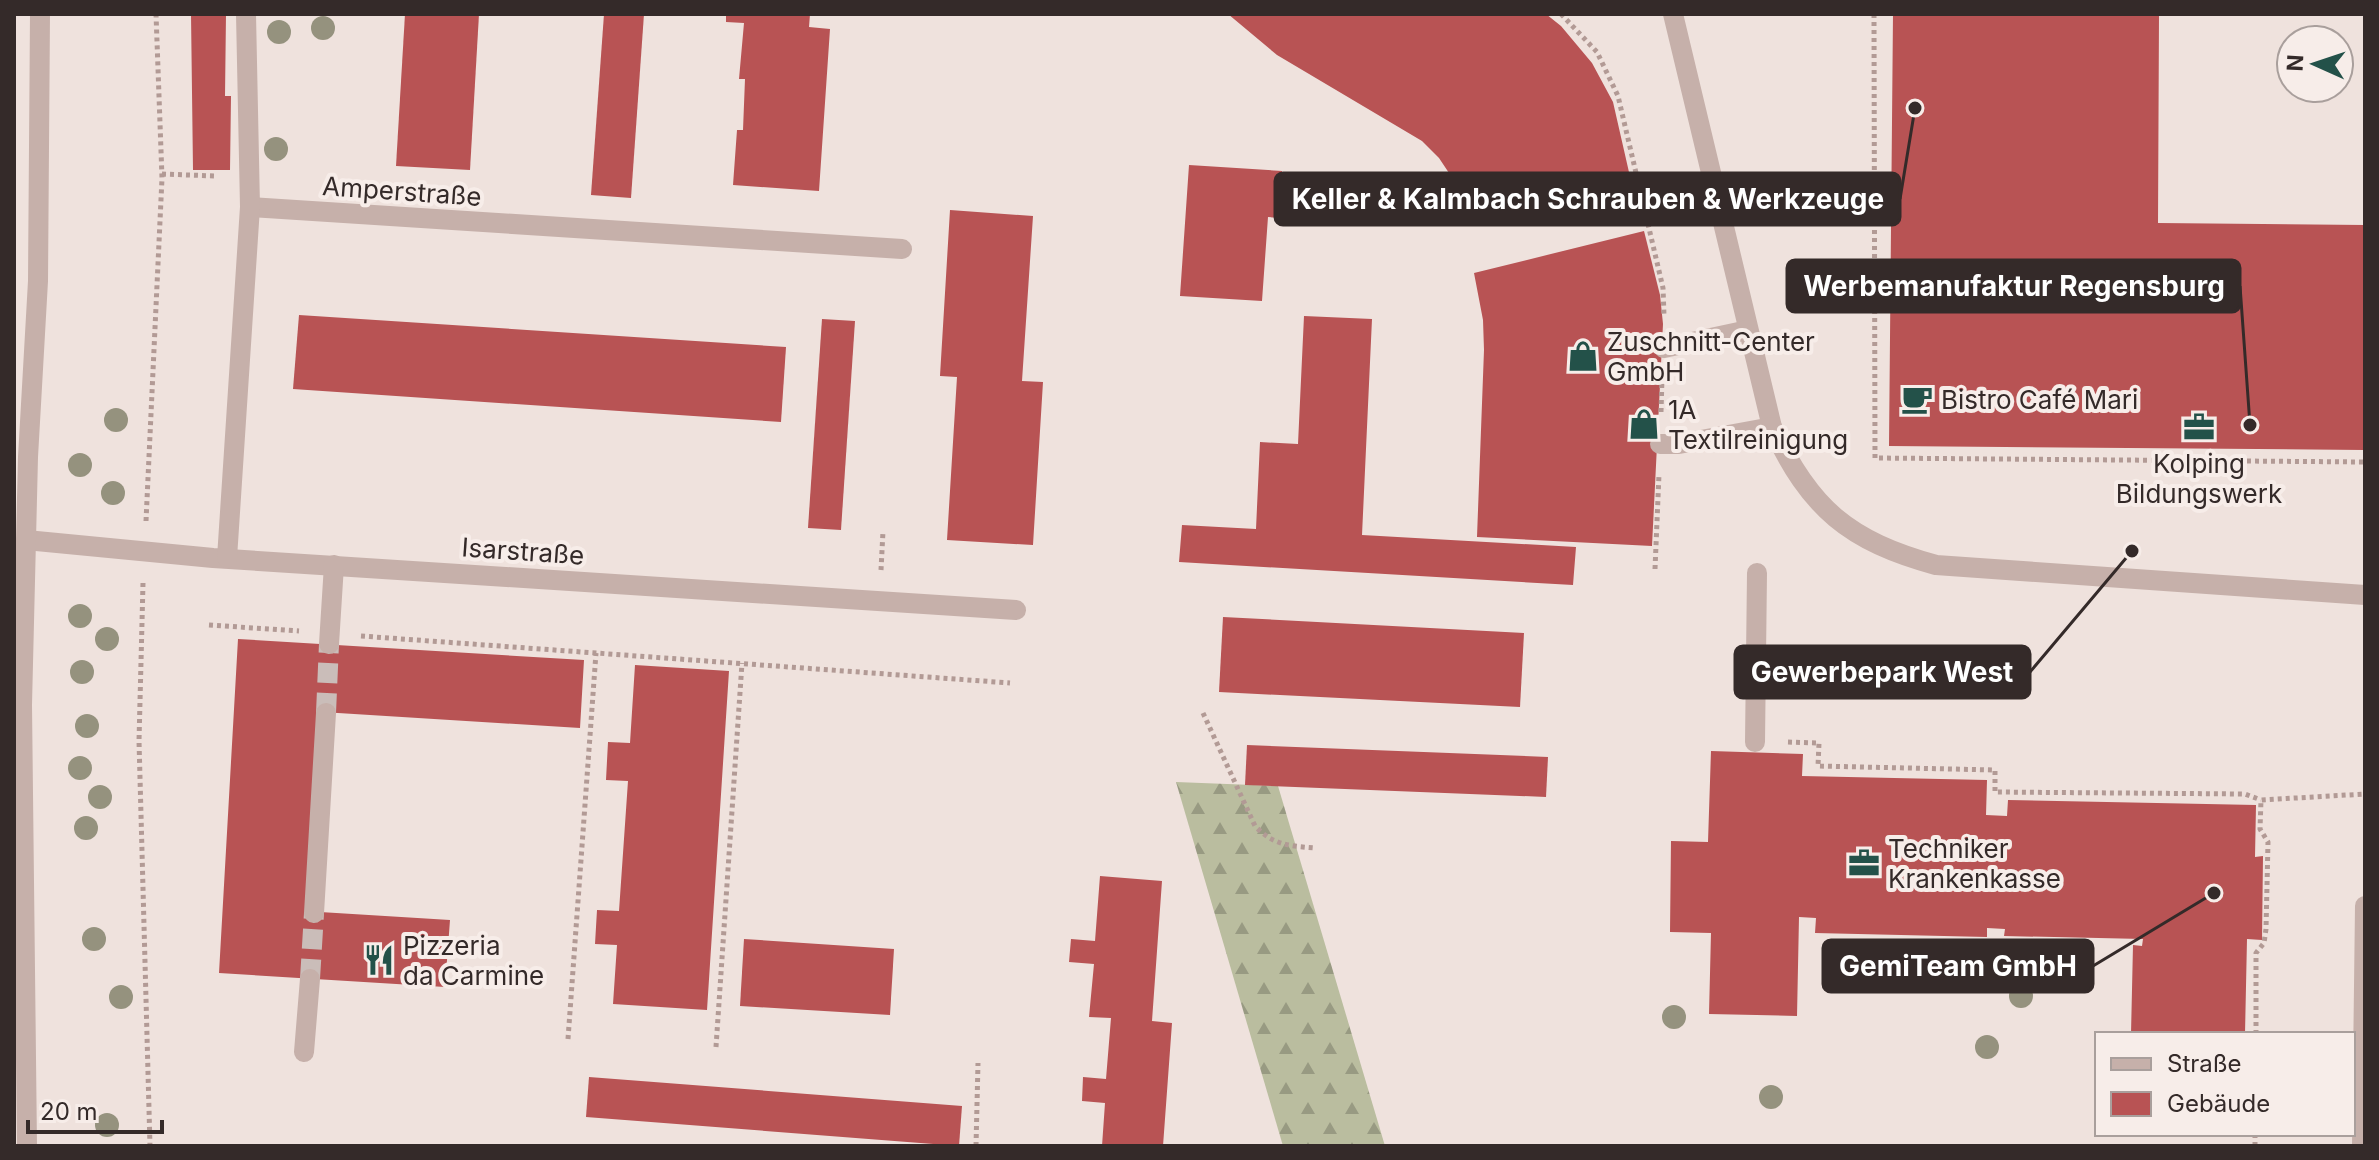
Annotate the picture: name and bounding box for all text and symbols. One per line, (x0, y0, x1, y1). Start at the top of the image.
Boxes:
north arrow (2275, 24, 2355, 104)
text: N (2282, 54, 2308, 72)
street label: Amperstraße (321, 170, 483, 212)
callout: Keller & Kalmbach Schrauben & Werkzeuge (1275, 173, 1900, 225)
text: Keller & Kalmbach Schrauben & Werkzeuge (1292, 182, 1884, 216)
callout: Werbemanufaktur Regensburg (1787, 260, 2240, 312)
text: Werbemanufaktur Regensburg (1803, 269, 2225, 303)
place label: Zuschnitt-Center GmbH (1607, 326, 1815, 387)
shop icon: Zuschnitt-Center GmbH (1566, 339, 1600, 373)
cafe icon: Bistro Café Mari (1900, 382, 1934, 416)
place label: Bistro Café Mari (1941, 384, 2138, 415)
place label: 1A Textilreinigung (1668, 394, 1848, 455)
shop icon: 1A Textilreinigung (1627, 407, 1661, 441)
office icon: Kolping Bildungswerk (2182, 410, 2216, 444)
place label: Kolping Bildungswerk (2116, 448, 2282, 509)
street label: Isarstraße (461, 531, 585, 571)
callout: Gewerbepark West (1735, 646, 2030, 698)
text: Gewerbepark West (1751, 655, 2013, 689)
place label: Techniker Krankenkasse (1888, 833, 2061, 894)
office icon: Techniker Krankenkasse (1847, 846, 1881, 880)
place label: Pizzeria da Carmine (403, 930, 544, 991)
callout: GemiTeam GmbH (1823, 940, 2093, 992)
restaurant icon: Pizzeria da Carmine (362, 943, 396, 977)
text: GemiTeam GmbH (1839, 949, 2077, 983)
legend (2095, 1032, 2355, 1136)
text: Straße (2167, 1049, 2242, 1078)
scale bar (28, 1084, 162, 1134)
text: Gebäude (2167, 1089, 2270, 1118)
text: 20 m (40, 1097, 98, 1126)

